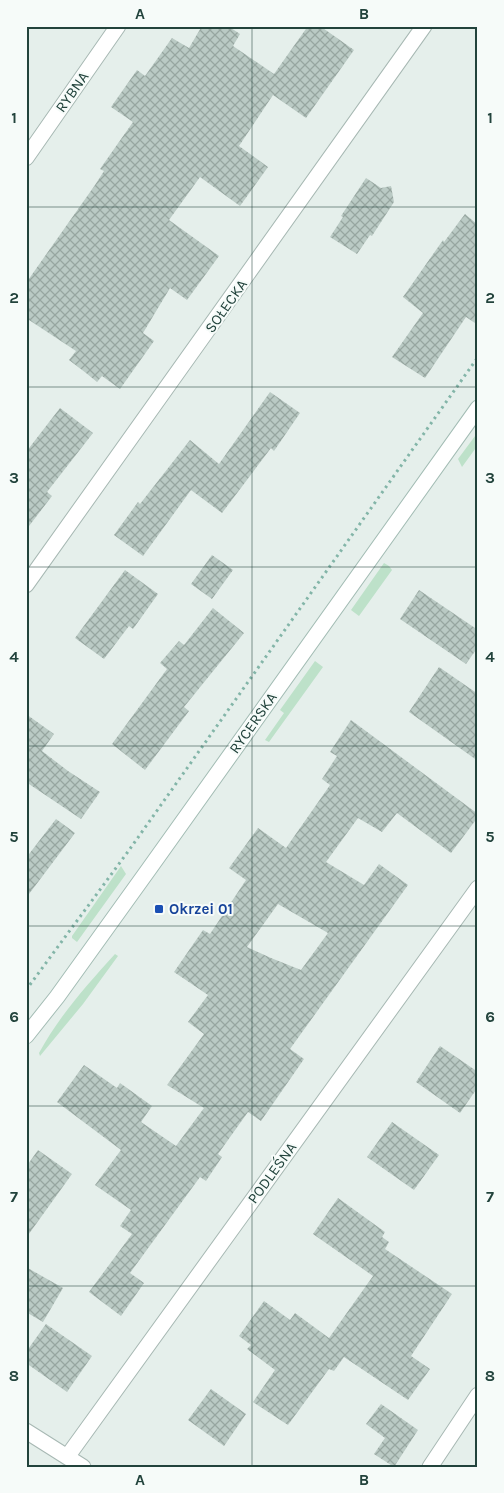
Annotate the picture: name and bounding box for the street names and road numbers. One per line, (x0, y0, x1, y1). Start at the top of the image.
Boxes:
street label: RYBNA (52, 68, 93, 116)
street label: SOŁECKA (201, 275, 251, 336)
street label: RYCERSKA (225, 689, 281, 757)
street label: PODLEŚNA (244, 1139, 300, 1207)

